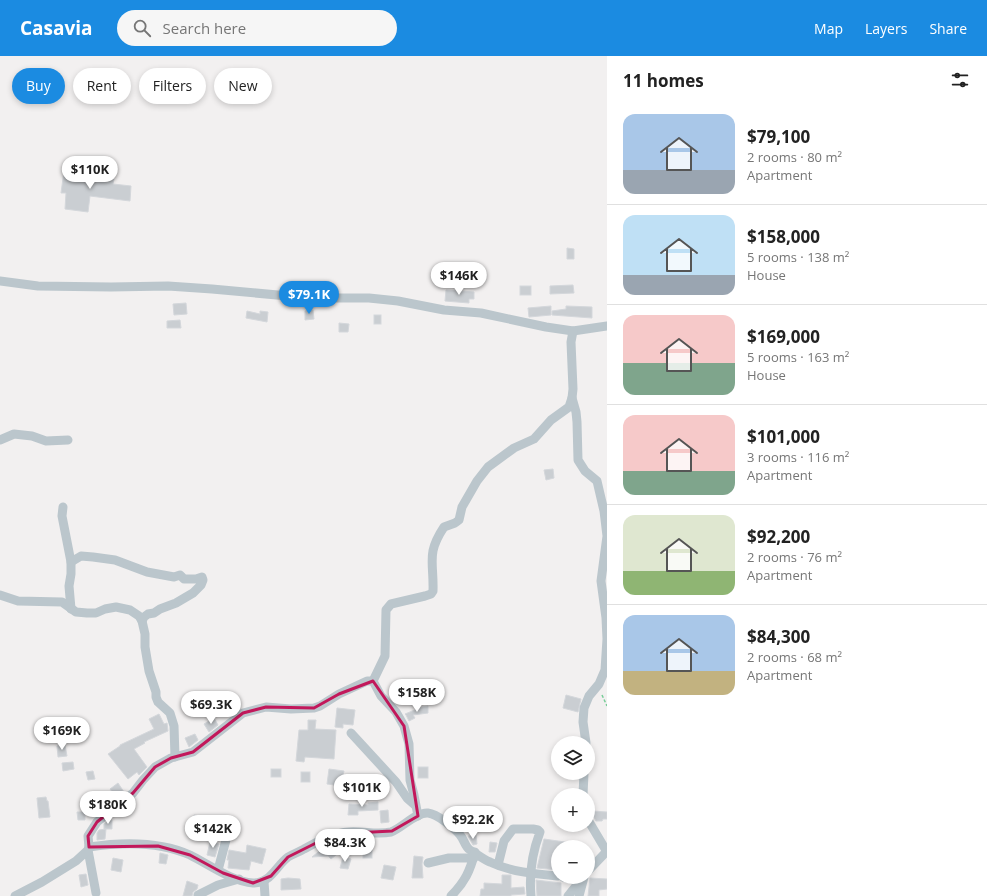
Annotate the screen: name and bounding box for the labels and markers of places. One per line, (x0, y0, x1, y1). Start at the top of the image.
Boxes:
pin: $110K (62, 156, 118, 190)
pin: $146K (431, 262, 487, 296)
pin: $79.1K (276, 281, 342, 315)
pin: $158K (389, 679, 445, 713)
pin: $69.3K (178, 691, 244, 725)
pin: $169K (34, 717, 90, 751)
pin: $101K (334, 774, 390, 808)
pin: $180K (80, 791, 136, 825)
pin: $92.2K (440, 806, 506, 840)
pin: $142K (185, 815, 241, 849)
pin: $84.3K (312, 829, 378, 863)

